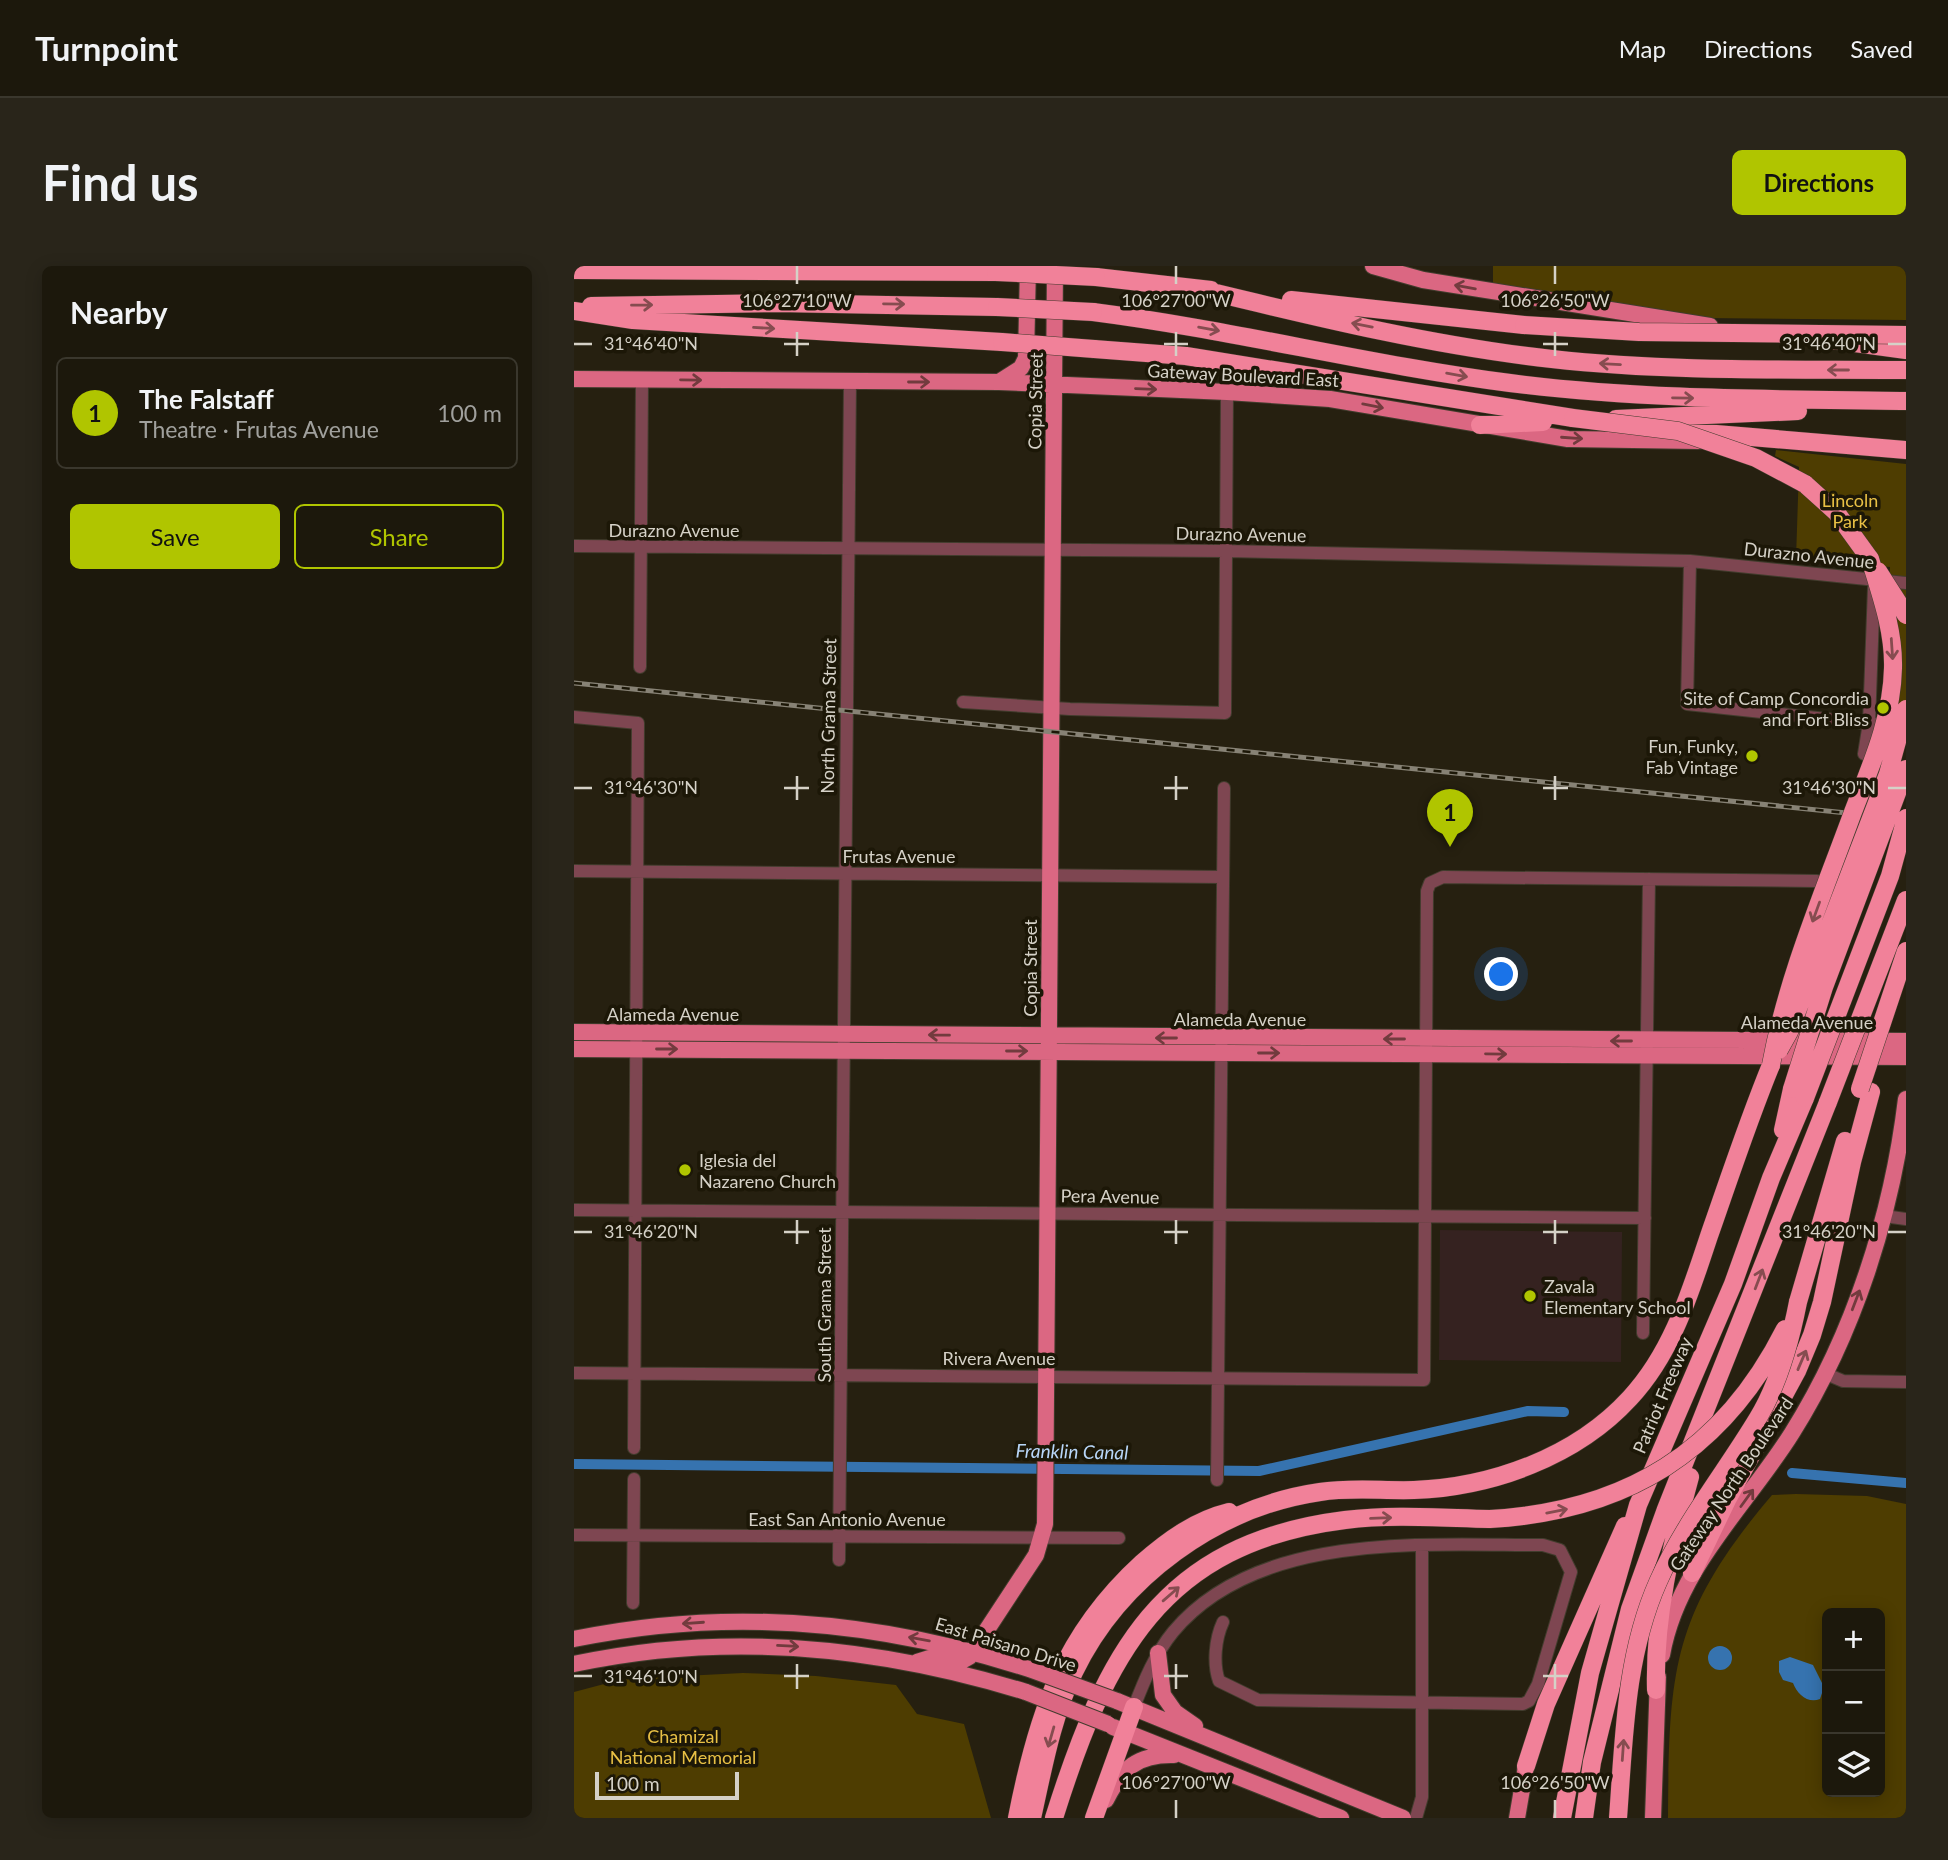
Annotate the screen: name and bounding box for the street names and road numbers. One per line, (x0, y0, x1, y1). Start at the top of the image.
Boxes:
street label: Copia Street (1023, 352, 1047, 450)
street label: Gateway Boulevard East (1147, 359, 1340, 391)
street label: Durazno Avenue (609, 519, 739, 541)
street label: Durazno Avenue (1175, 522, 1307, 546)
street label: Durazno Avenue (1743, 537, 1875, 573)
street label: North Grama Street (816, 638, 840, 794)
street label: Frutas Avenue (843, 845, 955, 867)
street label: Copia Street (1019, 919, 1041, 1017)
street label: Alameda Avenue (607, 1003, 739, 1025)
street label: Alameda Avenue (1174, 1008, 1306, 1030)
street label: Alameda Avenue (1741, 1011, 1873, 1033)
street label: Pera Avenue (1060, 1184, 1160, 1208)
street label: South Grama Street (813, 1227, 835, 1383)
street label: Patriot Freeway (1628, 1333, 1697, 1457)
street label: Rivera Avenue (943, 1347, 1055, 1369)
street label: Gateway North Boulevard (1665, 1393, 1797, 1575)
street label: East San Antonio Avenue (748, 1508, 946, 1530)
street label: East Paisano Drive (933, 1612, 1079, 1676)

